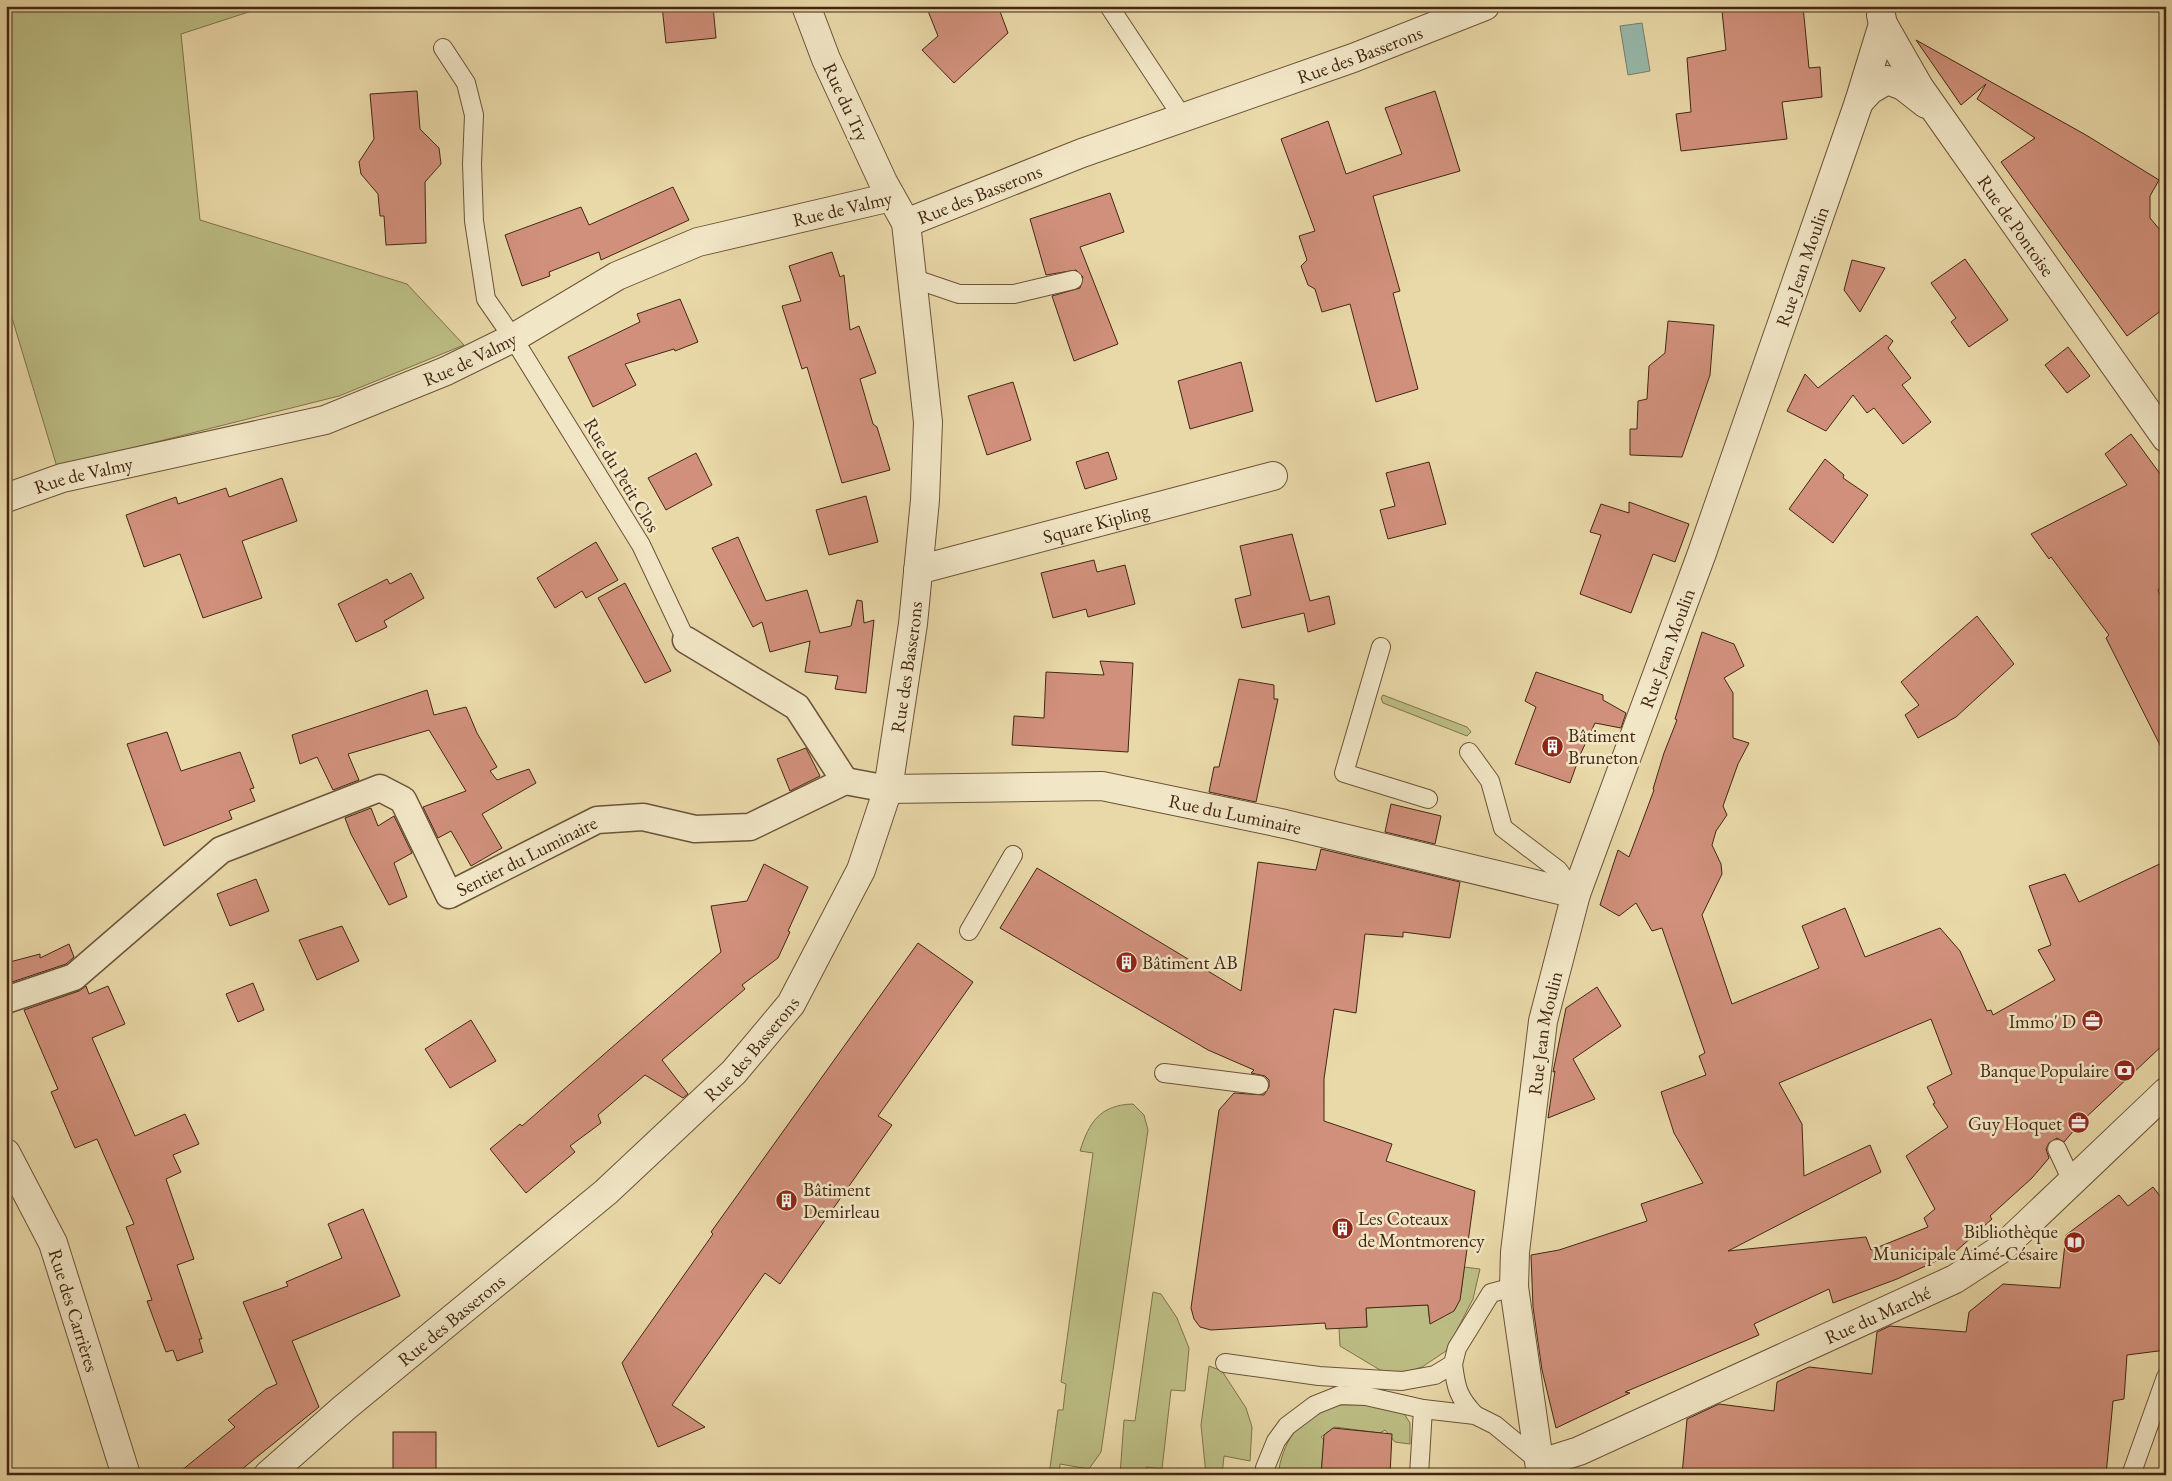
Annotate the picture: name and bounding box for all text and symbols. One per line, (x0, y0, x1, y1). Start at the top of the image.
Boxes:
street label: Rue des Basserons (1293, 19, 1426, 89)
street label: Rue du Try (817, 59, 875, 146)
street label: Rue des Basserons (913, 158, 1045, 230)
street label: Rue de Pontoise (1972, 170, 2061, 281)
street label: Rue de Valmy (790, 185, 895, 232)
street label: Rue Jean Moulin (1769, 203, 1834, 330)
street label: Rue de Valmy (419, 325, 521, 392)
street label: Rue du Petit Clos (578, 413, 666, 537)
street label: Rue de Valmy (30, 450, 136, 500)
street label: Square Kipling (1040, 497, 1152, 549)
street label: Rue Jean Moulin (1633, 585, 1700, 711)
street label: Rue des Basserons (884, 600, 928, 734)
place label: Bâtiment Bruneton (1568, 723, 1638, 770)
building icon: Bâtiment Bruneton (1540, 734, 1564, 758)
street label: Rue du Luminaire (1167, 788, 1304, 840)
street label: Sentier du Luminaire (452, 810, 601, 902)
building icon: Bâtiment AB (1114, 950, 1138, 974)
place label: Bâtiment AB (1142, 950, 1238, 975)
street label: Rue Jean Moulin (1522, 968, 1568, 1096)
street label: Rue des Basserons (698, 993, 805, 1107)
place label: Immo' D (2009, 1009, 2076, 1034)
office icon: Immo' D (2080, 1009, 2104, 1033)
place label: Banque Populaire (1980, 1058, 2109, 1083)
bank icon: Banque Populaire (2113, 1058, 2137, 1082)
place label: Guy Hoquet (1968, 1111, 2062, 1136)
office icon: Guy Hoquet (2066, 1111, 2090, 1135)
place label: Bâtiment Demirleau (803, 1177, 880, 1224)
building icon: Bâtiment Demirleau (775, 1188, 799, 1212)
place label: Les Coteaux de Montmorency (1358, 1206, 1485, 1253)
building icon: Les Coteaux de Montmorency (1330, 1217, 1354, 1241)
place label: Bibliothèque Municipale Aimé-Césaire (1873, 1219, 2058, 1266)
library icon: Bibliothèque Municipale Aimé-Césaire (2062, 1230, 2086, 1254)
street label: Rue des Carrières (43, 1246, 105, 1375)
street label: Rue des Basserons (392, 1268, 510, 1371)
street label: Rue du Marché (1820, 1279, 1934, 1350)

